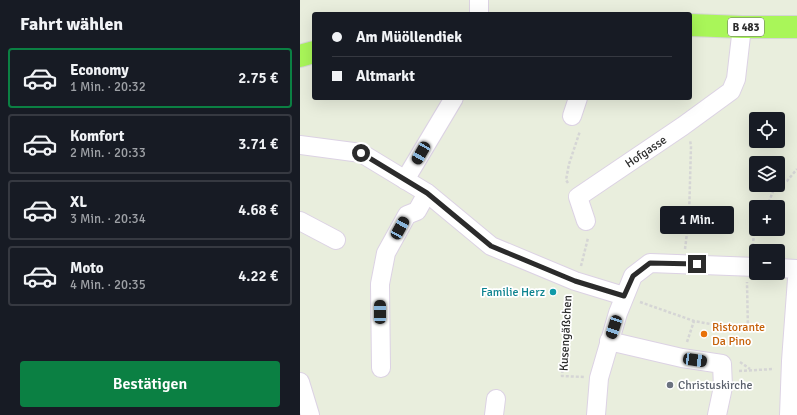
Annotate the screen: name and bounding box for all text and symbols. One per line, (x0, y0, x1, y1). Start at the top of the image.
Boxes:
text: Fahrt wählen (20, 13, 123, 35)
road number: B 483 (728, 18, 764, 36)
text: Am Müöllendiek (356, 28, 462, 46)
icon: car (22, 60, 58, 96)
text: Economy (70, 61, 129, 79)
text: Altmarkt (356, 67, 415, 85)
text: 2.75 € (238, 69, 278, 87)
text: 1 Min. · 20:32 (70, 79, 146, 95)
map controls (749, 112, 785, 280)
button: locate (749, 112, 785, 148)
icon: car (22, 126, 58, 162)
text: Komfort (70, 127, 124, 145)
street label: Hofgasse (622, 133, 670, 171)
text: 3.71 € (238, 135, 278, 153)
car (410, 140, 432, 166)
route start (352, 144, 370, 162)
text: 2 Min. · 20:33 (70, 145, 146, 161)
button: layers (749, 156, 785, 192)
icon: car (22, 192, 58, 228)
text: XL (70, 193, 87, 211)
button: + (749, 200, 785, 236)
text: 4.68 € (238, 201, 278, 219)
callout: 1 Min. (660, 206, 734, 234)
text: 3 Min. · 20:34 (70, 211, 146, 227)
text: 1 Min. (680, 212, 714, 228)
car (389, 215, 411, 241)
button: − (749, 244, 785, 280)
route end (688, 255, 706, 273)
icon: car (22, 258, 58, 294)
text: Moto (70, 259, 104, 277)
text: 4.22 € (238, 267, 278, 285)
text: 4 Min. · 20:35 (70, 277, 146, 293)
place label: Familie Herz (481, 285, 545, 300)
marker: Familie Herz (548, 287, 558, 297)
street label: Kusengäßchen (557, 295, 575, 371)
car (374, 300, 386, 324)
car (605, 314, 623, 340)
place label: Ristorante Da Pino (712, 320, 765, 349)
marker: Ristorante Da Pino (699, 329, 709, 339)
car (682, 352, 708, 368)
button: Bestätigen (20, 361, 280, 407)
place label: Christuskirche (678, 378, 753, 393)
marker: Christuskirche (665, 380, 675, 390)

